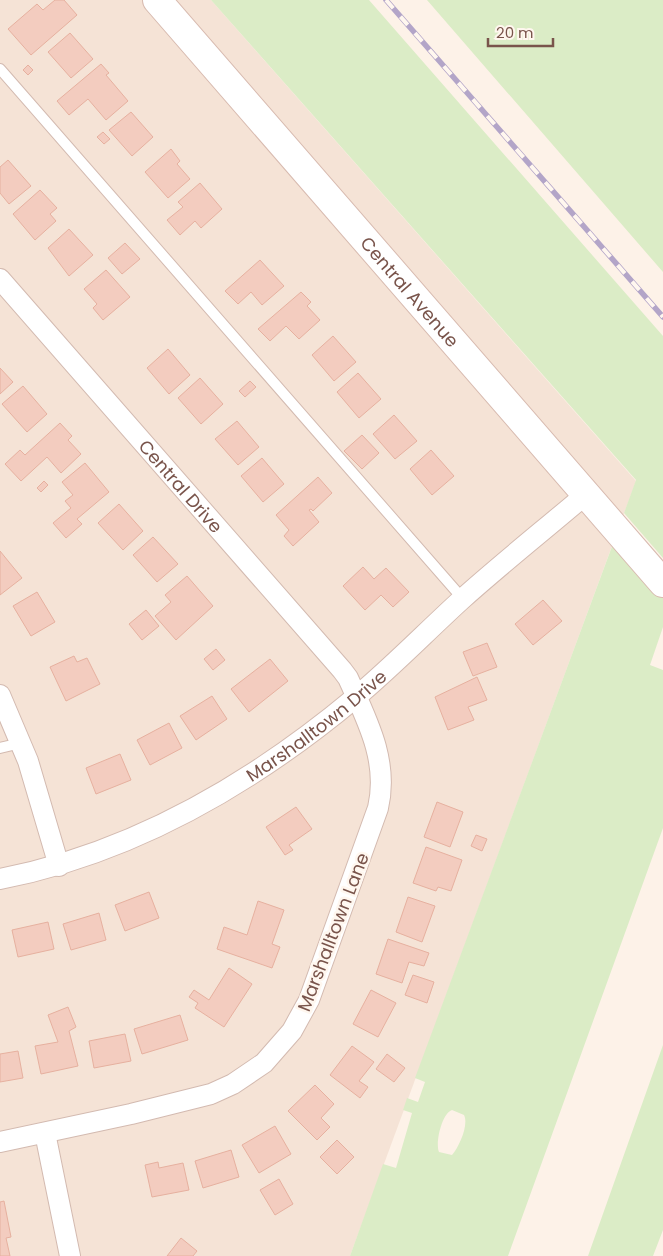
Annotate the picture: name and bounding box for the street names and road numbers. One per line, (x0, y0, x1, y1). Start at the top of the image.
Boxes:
street label: Central Avenue (355, 231, 465, 352)
street label: Central Drive (133, 434, 229, 538)
street label: Marshalltown Drive (241, 664, 392, 787)
street label: Marshalltown Lane (291, 849, 375, 1015)

